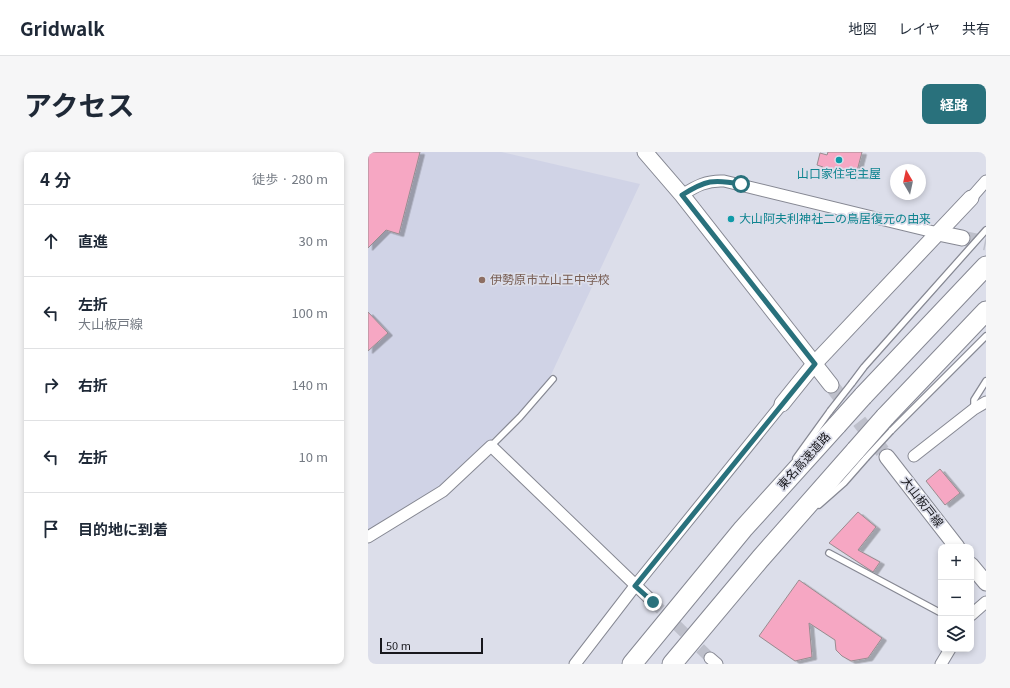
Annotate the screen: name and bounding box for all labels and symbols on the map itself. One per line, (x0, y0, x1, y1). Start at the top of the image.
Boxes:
marker: 山口家住宅主屋 (834, 155, 844, 165)
place label: 山口家住宅主屋 (797, 164, 881, 181)
north arrow (890, 164, 926, 200)
route start (732, 175, 750, 193)
place label: 大山阿夫利神社二の鳥居復元の由来 (739, 209, 931, 226)
marker: 大山阿夫利神社二の鳥居復元の由来 (726, 214, 736, 224)
place label: 伊勢原市立山王中学校 (490, 270, 610, 287)
marker: 伊勢原市立山王中学校 (477, 275, 487, 285)
street label: 東名高速道路 (772, 428, 833, 492)
street label: 大山板戸線 (898, 472, 948, 530)
route end (644, 593, 662, 611)
scale bar (380, 636, 483, 655)

